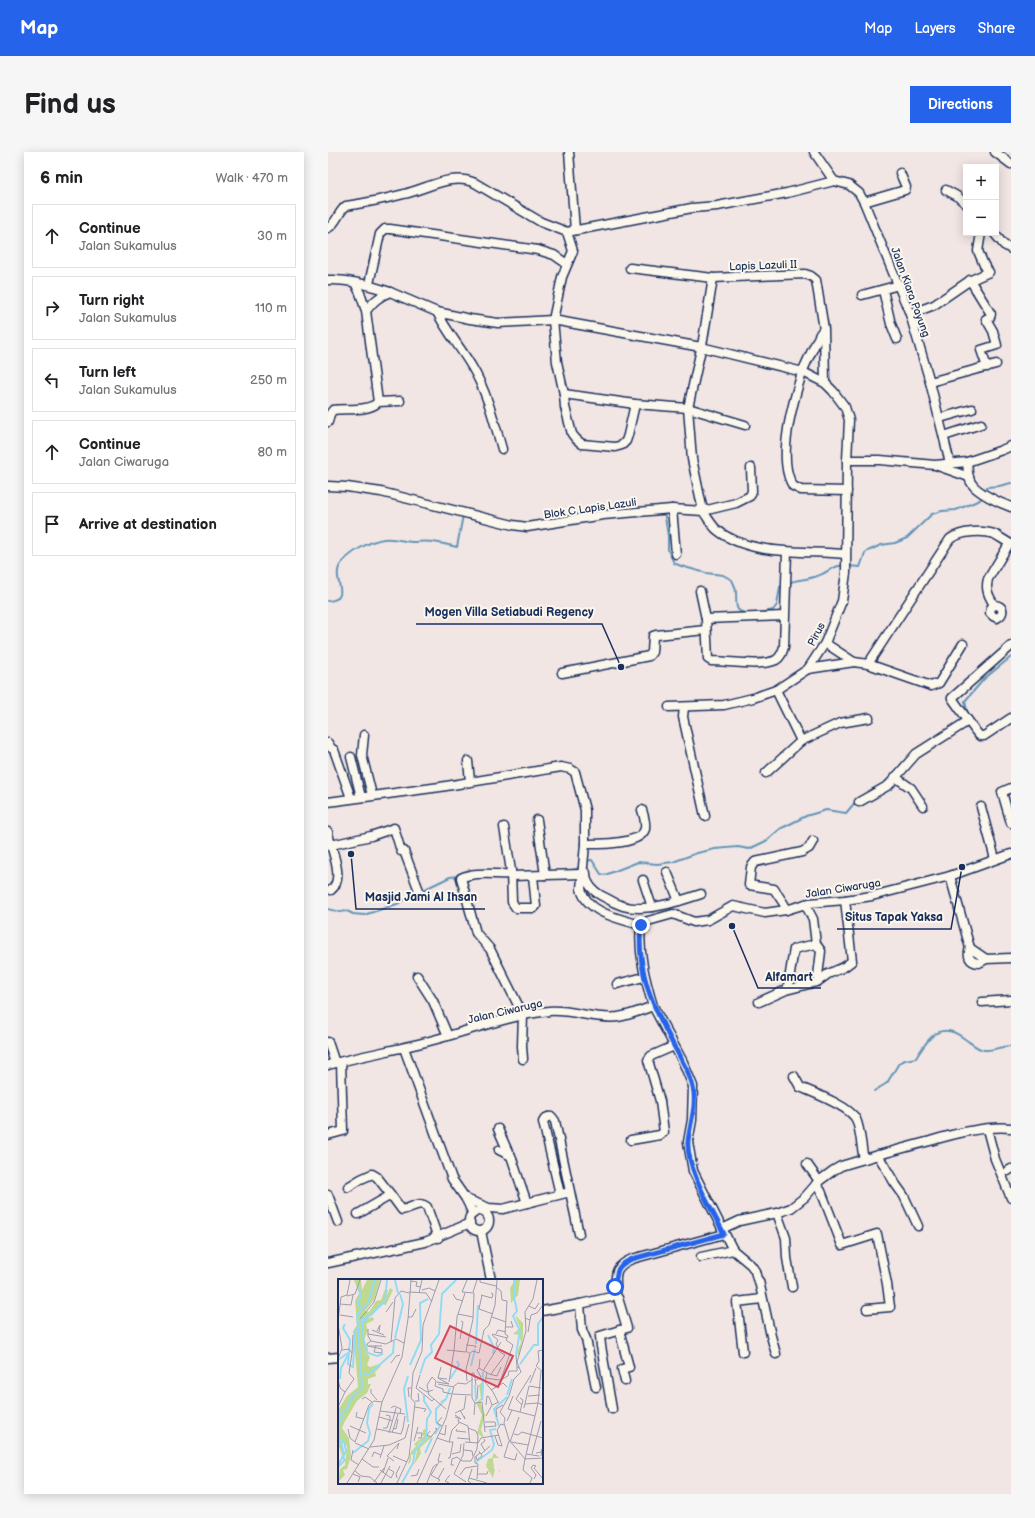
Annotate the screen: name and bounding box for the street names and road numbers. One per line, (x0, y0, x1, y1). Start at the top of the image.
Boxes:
street label: Jalan Kiara Payung (888, 245, 933, 339)
street label: Lapis Lazuli II (729, 258, 798, 273)
street label: Blok C Lapis Lazuli (543, 496, 637, 521)
street label: Pirus (805, 620, 828, 648)
street label: Jalan Ciwaruga (804, 876, 882, 901)
street label: Jalan Ciwaruga (467, 997, 544, 1026)

